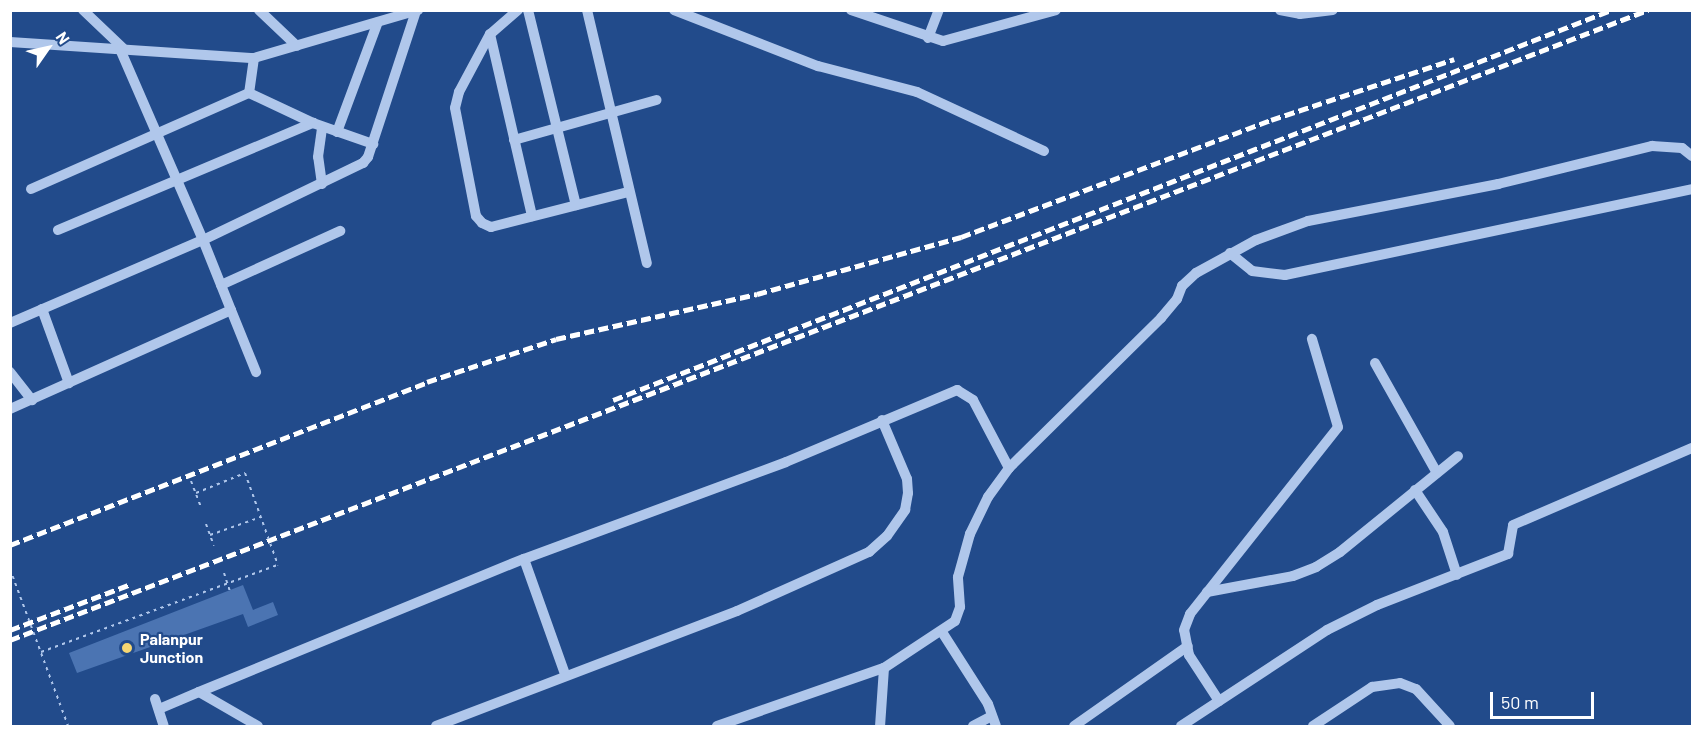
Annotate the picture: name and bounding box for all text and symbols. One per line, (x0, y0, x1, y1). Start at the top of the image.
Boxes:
north arrow (18, 18, 78, 78)
text: N (52, 28, 74, 47)
place label: Palanpur Junction (140, 629, 203, 667)
marker: Palanpur Junction (118, 639, 136, 657)
scale bar (1493, 680, 1596, 718)
text: 50 m (1501, 691, 1539, 713)

